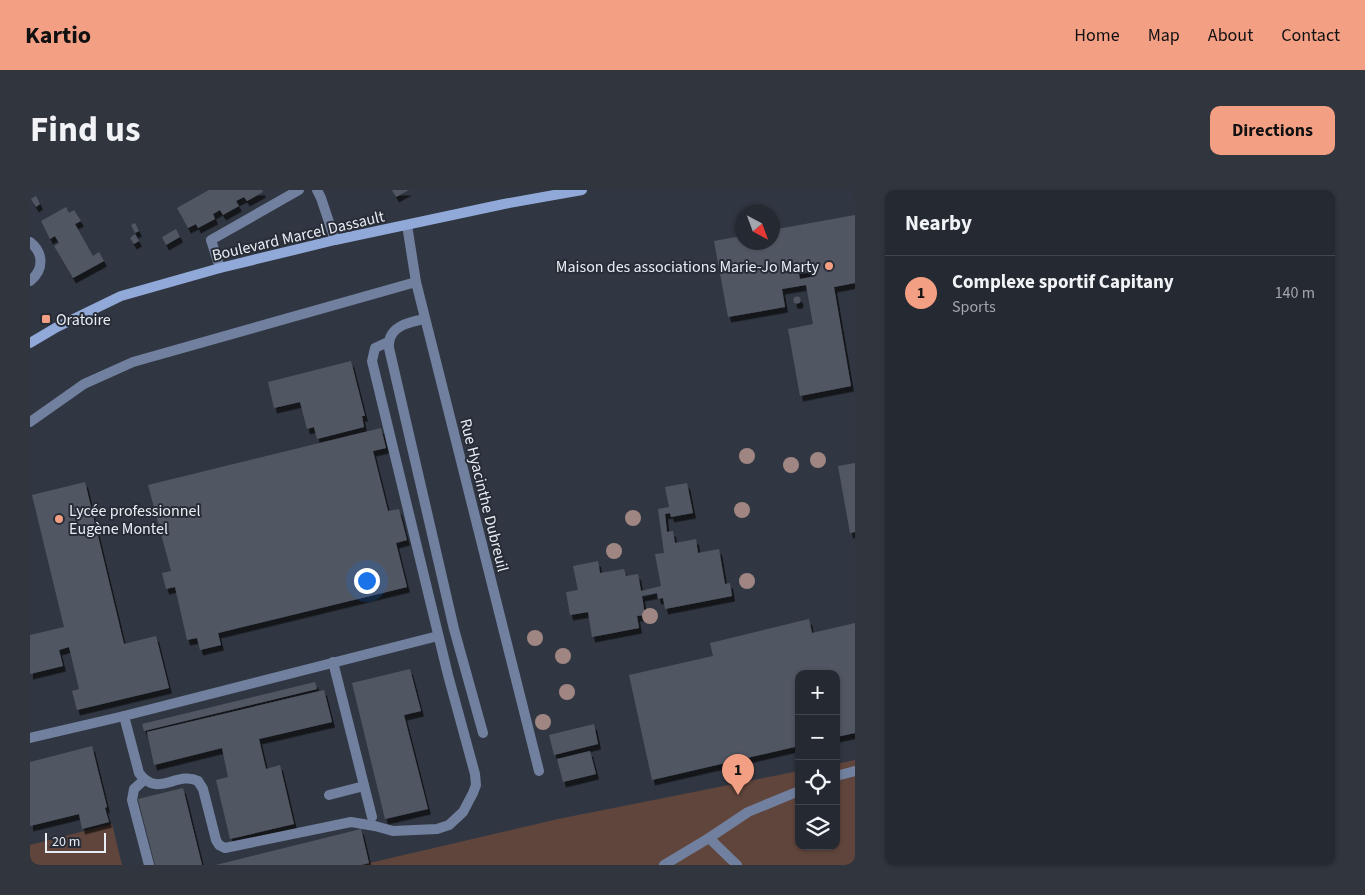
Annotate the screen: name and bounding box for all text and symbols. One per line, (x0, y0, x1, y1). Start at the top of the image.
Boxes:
text: Kartio (25, 18, 91, 53)
text: Home (1074, 23, 1120, 48)
text: Map (1148, 23, 1180, 48)
text: About (1208, 23, 1253, 48)
text: Contact (1281, 23, 1340, 48)
text: Find us (30, 105, 140, 155)
button: Directions (1210, 106, 1335, 155)
street label: Boulevard Marcel Dassault (210, 205, 387, 267)
north arrow (735, 205, 780, 250)
text: Nearby (905, 208, 972, 238)
place label: Maison des associations Marie-Jo Marty (556, 256, 820, 278)
marker: Maison des associations Marie-Jo Marty (823, 260, 835, 272)
text: Complexe sportif Capitany (952, 269, 1174, 296)
text: 1 (917, 282, 925, 304)
text: 140 m (1275, 282, 1315, 304)
text: Sports (952, 296, 996, 318)
place label: Oratoire (56, 309, 111, 331)
marker: Oratoire (40, 313, 52, 325)
street label: Rue Hyacinthe Dubreuil (454, 416, 514, 574)
place label: Lycée professionnel Eugène Montel (69, 500, 201, 540)
marker: Lycée professionnel Eugène Montel (53, 513, 65, 525)
your location (354, 568, 380, 594)
map controls (795, 670, 840, 850)
button: + (795, 670, 840, 715)
button: − (795, 715, 840, 760)
pin: 1 (722, 754, 754, 795)
button: locate (795, 760, 840, 805)
button: layers (795, 805, 840, 850)
scale bar (45, 830, 106, 853)
text: 20 m (52, 832, 80, 852)

